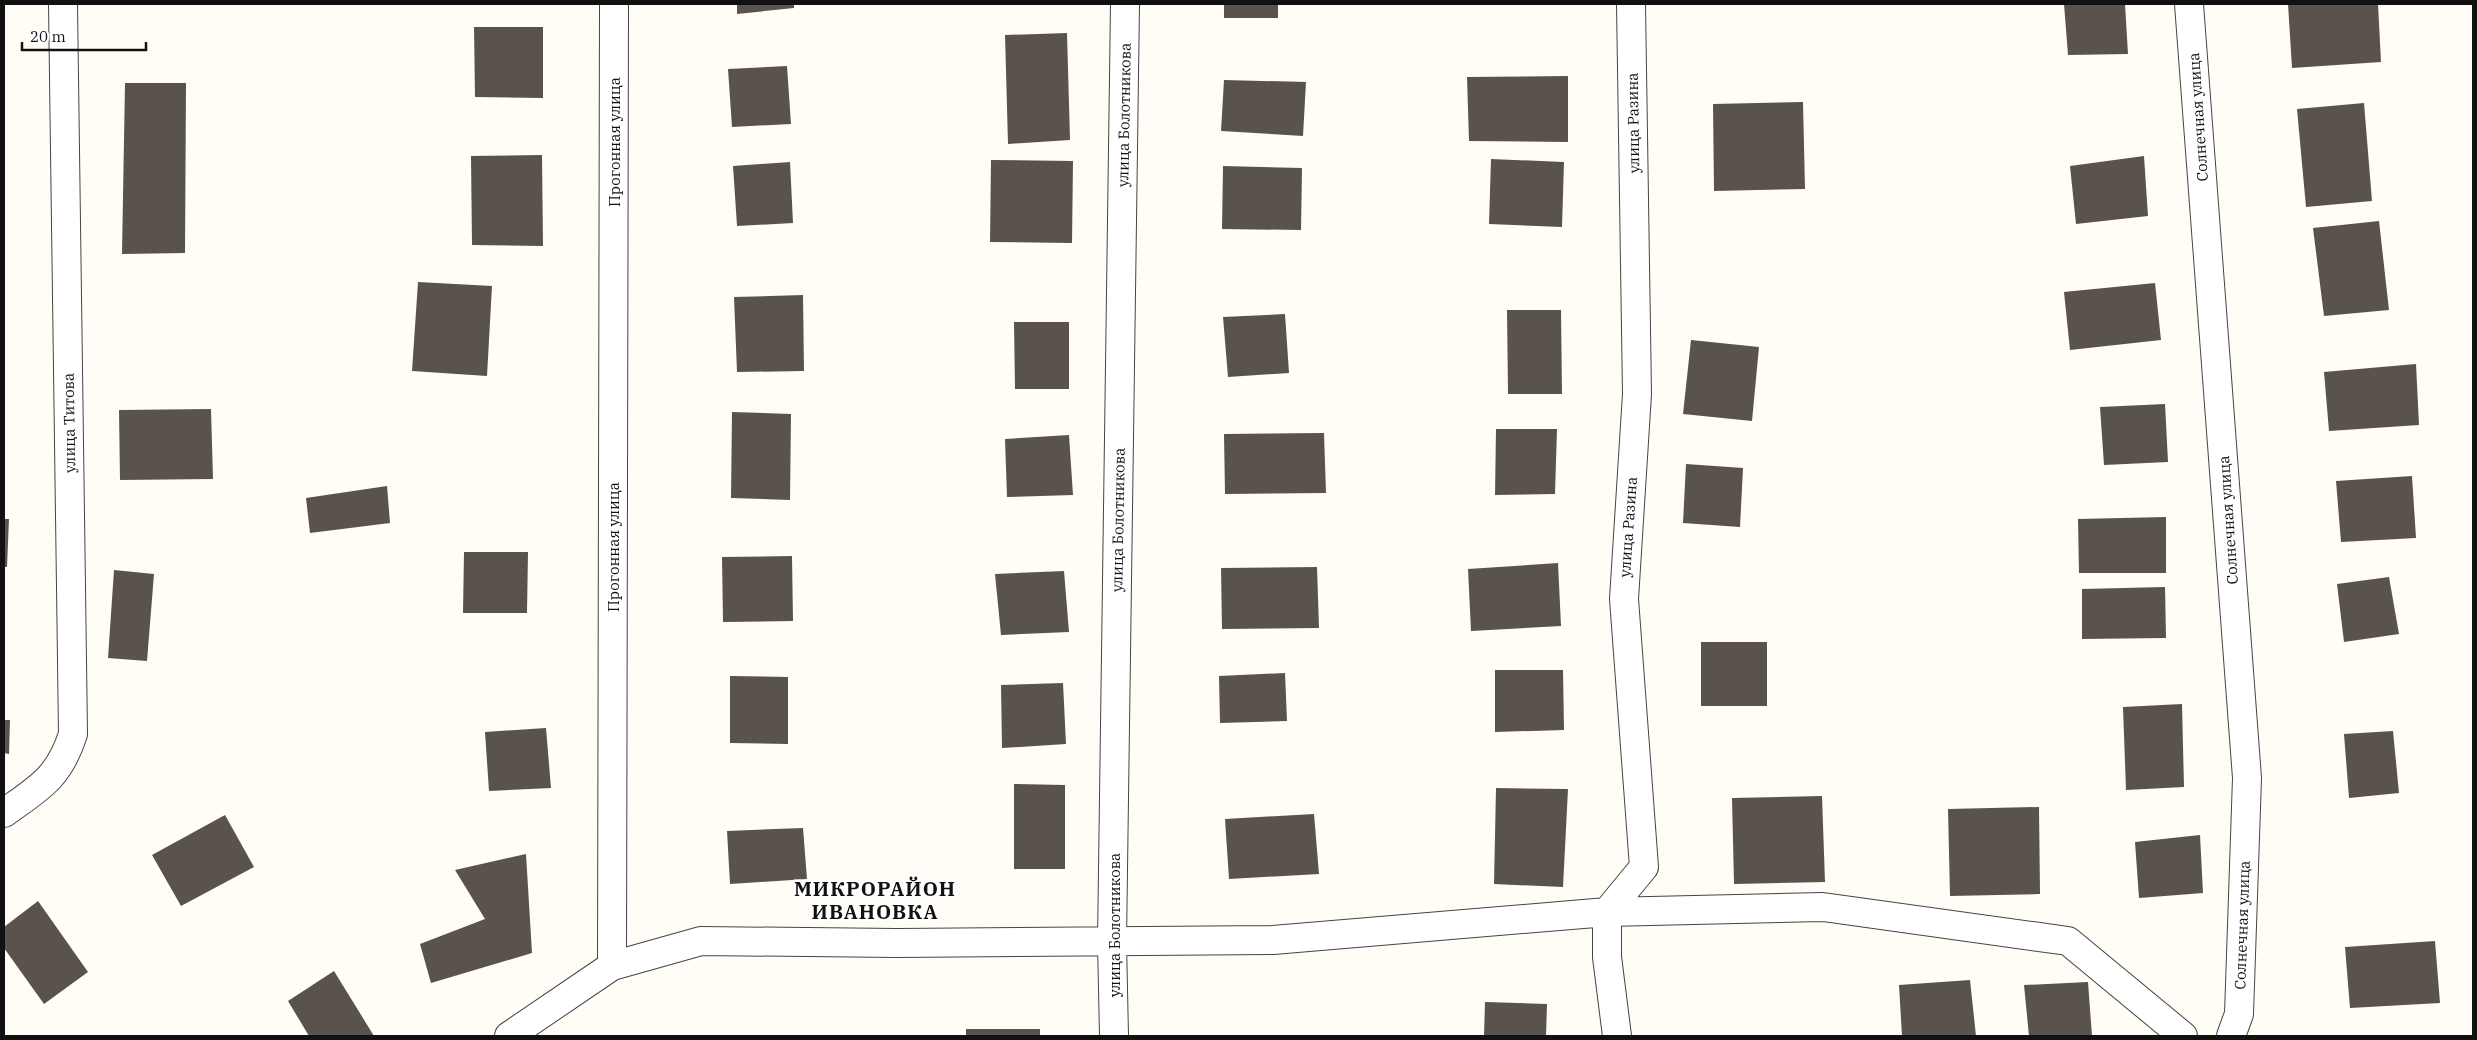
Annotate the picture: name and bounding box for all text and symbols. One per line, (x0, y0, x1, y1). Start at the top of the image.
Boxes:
scale bar (22, 20, 146, 52)
text: 20 m (30, 27, 66, 46)
street label: улица Болотникова (1113, 43, 1135, 187)
street label: Солнечная улица (2184, 52, 2212, 182)
street label: улица Разина (1623, 72, 1643, 174)
street label: Прогонная улица (605, 77, 624, 207)
street label: улица Титова (59, 373, 79, 473)
street label: улица Болотникова (1107, 448, 1129, 592)
street label: Солнечная улица (2214, 455, 2242, 585)
street label: улица Разина (1615, 476, 1641, 578)
street label: Прогонная улица (604, 482, 623, 612)
street label: улица Болотникова (1105, 853, 1124, 997)
street label: Солнечная улица (2230, 860, 2254, 990)
district label: МИКРОРАЙОН ИВАНОВКА (794, 875, 956, 925)

